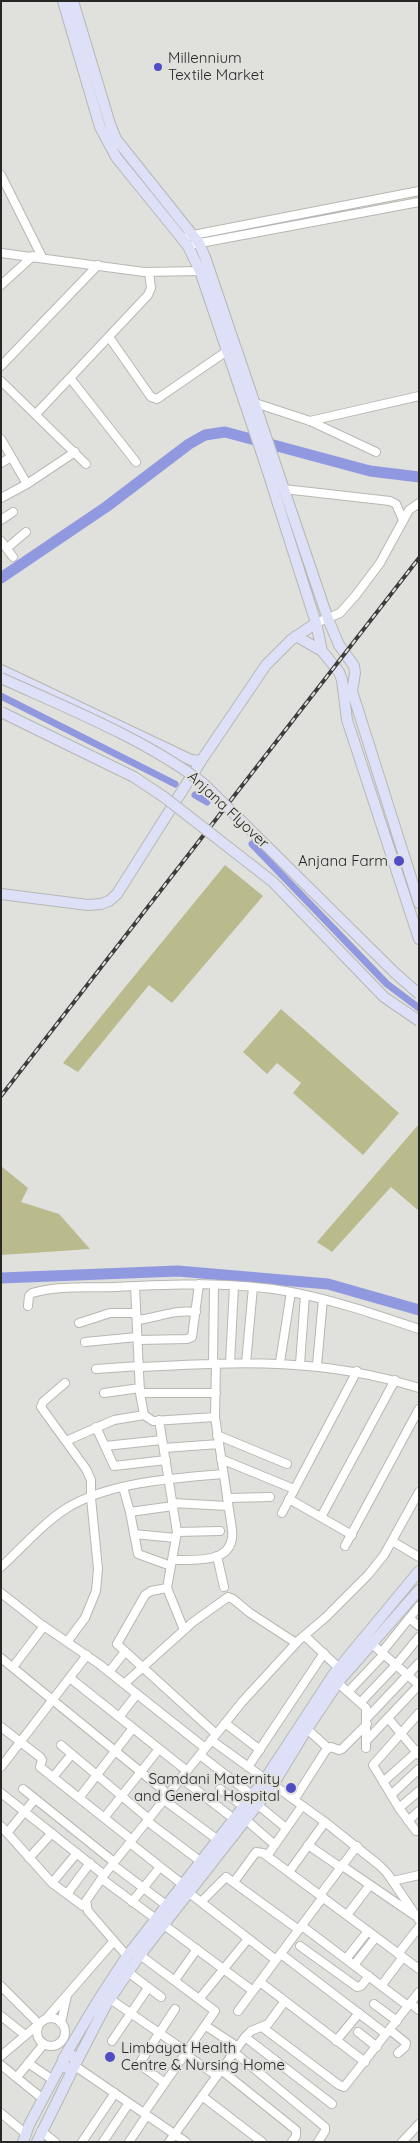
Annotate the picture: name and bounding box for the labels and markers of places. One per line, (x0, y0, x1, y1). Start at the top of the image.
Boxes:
place label: Millennium Textile Market (168, 49, 264, 84)
marker: Millennium Textile Market (152, 61, 164, 73)
place label: Anjana Farm (298, 852, 388, 870)
marker: Anjana Farm (392, 854, 406, 868)
place label: Samdani Maternity and General Hospital (134, 1770, 280, 1805)
marker: Samdani Maternity and General Hospital (284, 1781, 298, 1795)
place label: Limbayat Health Centre & Nursing Home (121, 2039, 285, 2074)
marker: Limbayat Health Centre & Nursing Home (103, 2050, 117, 2064)

